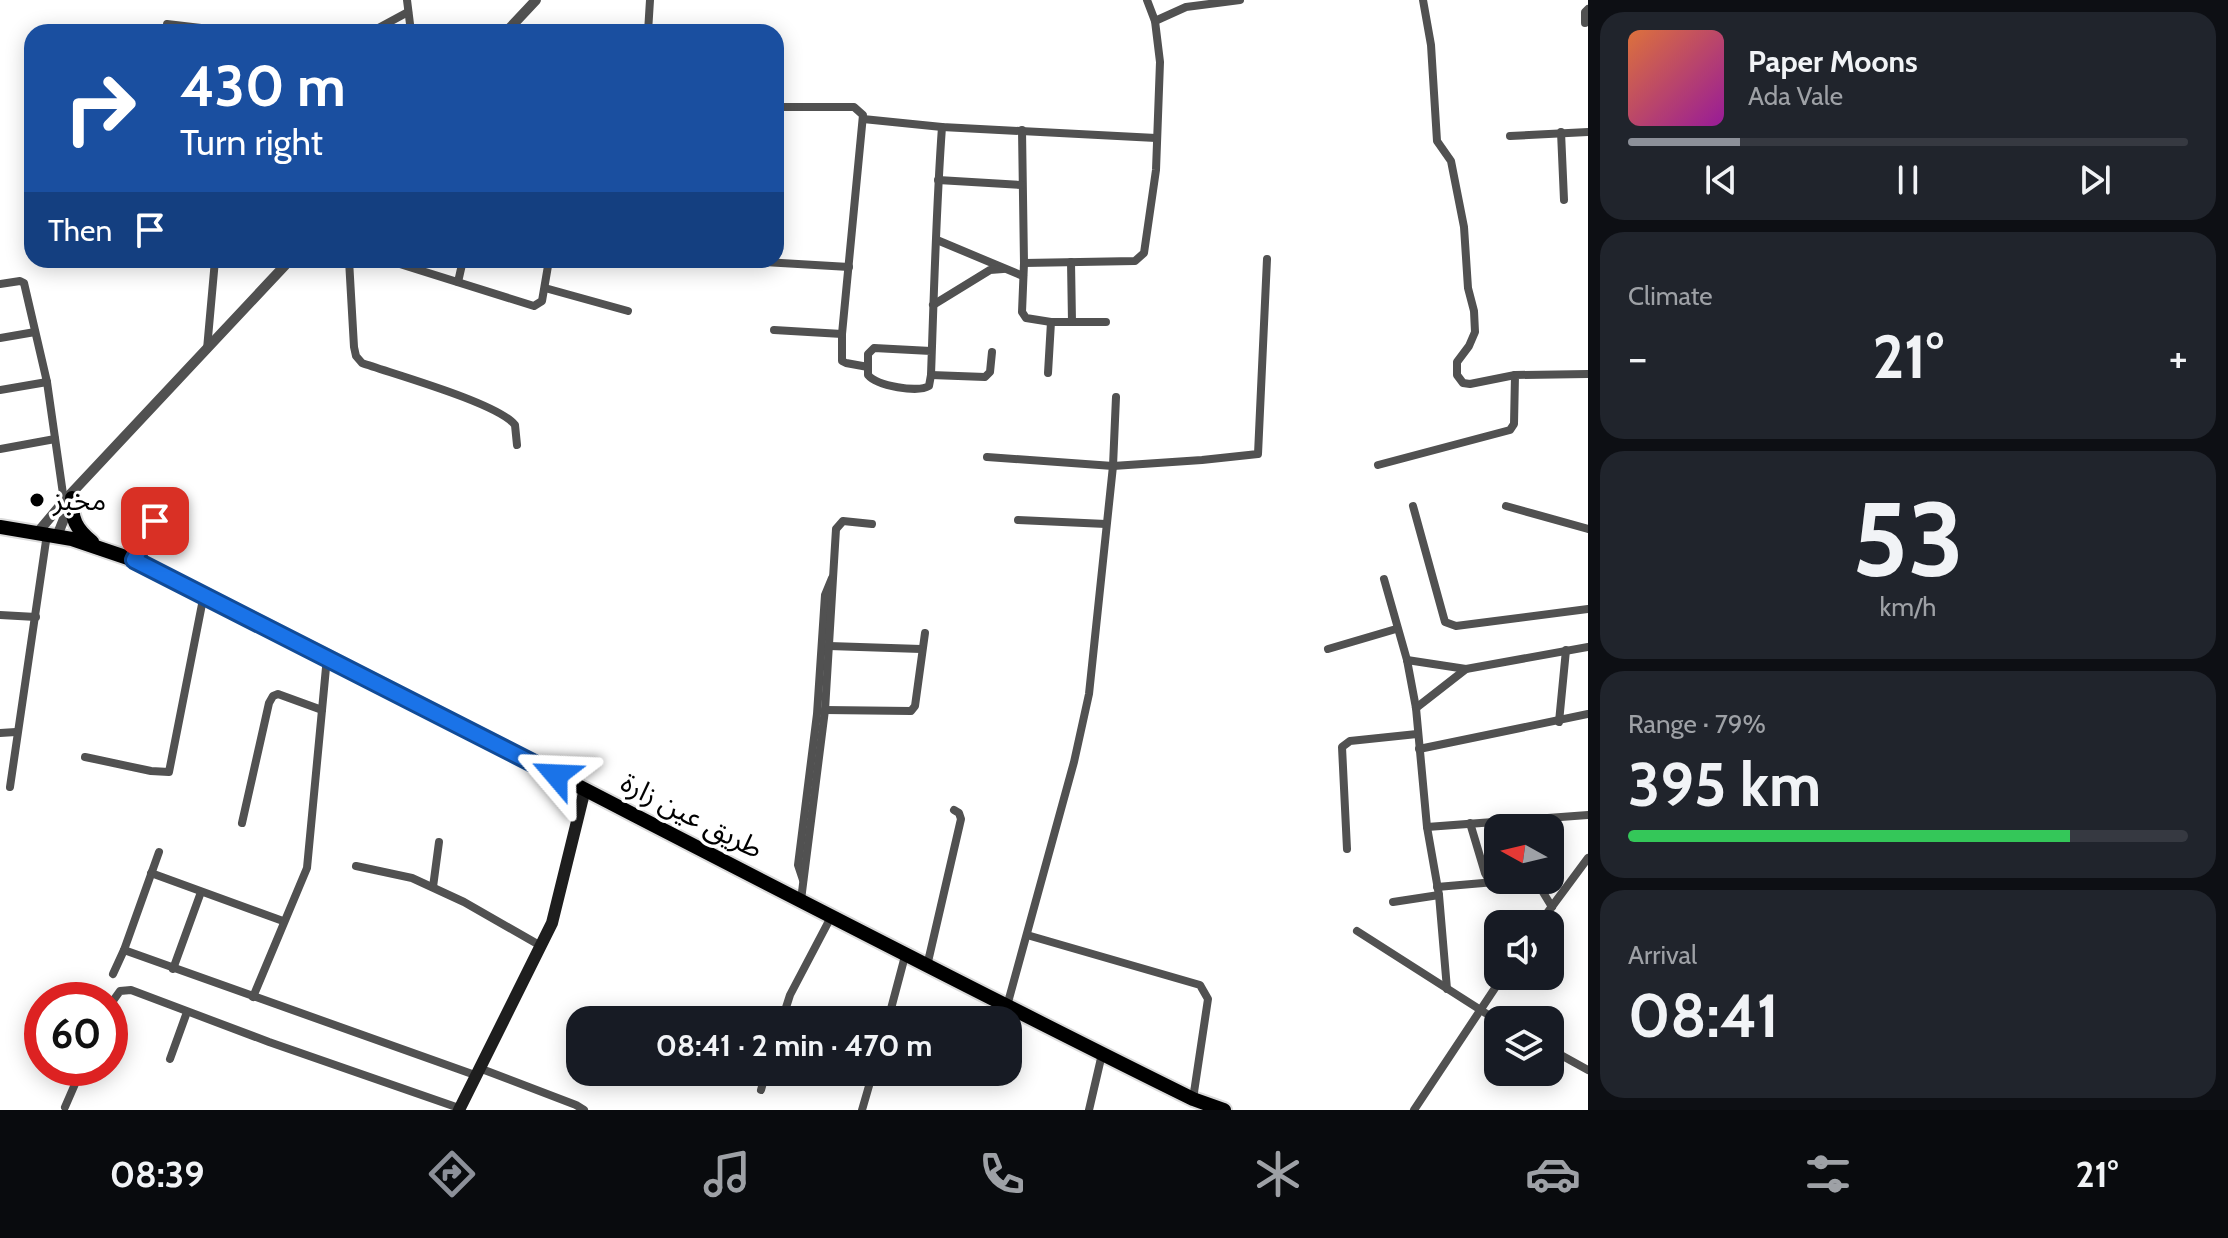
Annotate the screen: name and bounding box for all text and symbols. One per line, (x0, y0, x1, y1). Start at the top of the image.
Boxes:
text: Paper Moons (1748, 43, 1918, 80)
text: 430 m (180, 52, 346, 120)
icon: right (48, 56, 152, 160)
text: Ada Vale (1748, 80, 1843, 112)
text: Turn right (180, 120, 323, 164)
icon: previous (1699, 158, 1743, 202)
icon: pause (1886, 158, 1930, 202)
icon: next (2073, 158, 2117, 202)
icon: arrive (128, 208, 172, 252)
text: Then (48, 212, 112, 249)
text: Climate (1628, 280, 1713, 312)
text: 21° (1872, 320, 1944, 393)
text: − (1628, 331, 1647, 384)
text: + (2169, 331, 2188, 384)
text: 53 (1852, 476, 1964, 602)
place label: مخبز (52, 483, 106, 517)
pin (121, 487, 189, 555)
marker: مخبز (28, 491, 46, 509)
icon: arrive (133, 499, 177, 543)
text: km/h (1880, 591, 1936, 623)
text: Range · 79% (1628, 708, 1766, 740)
position arrow (514, 733, 598, 817)
text: 395 km (1628, 748, 1821, 821)
street label: طريق عين زارة (615, 765, 769, 866)
north arrow (1484, 814, 1564, 894)
map controls (1484, 814, 1564, 1086)
button: sound (1484, 910, 1564, 990)
text: Arrival (1628, 939, 1697, 971)
text: 08:41 (1628, 979, 1779, 1052)
speed limit sign: 60 (24, 982, 128, 1086)
button: layers (1484, 1006, 1564, 1086)
text: 08:41 · 2 min · 470 m (656, 1027, 932, 1064)
icon: directions (424, 1146, 480, 1202)
icon: music (699, 1146, 755, 1202)
icon: phone (974, 1146, 1030, 1202)
icon: climate (1250, 1146, 1306, 1202)
icon: car (1525, 1146, 1581, 1202)
icon: filters (1800, 1146, 1856, 1202)
text: 08:39 (110, 1152, 204, 1196)
text: 21° (2076, 1152, 2118, 1196)

